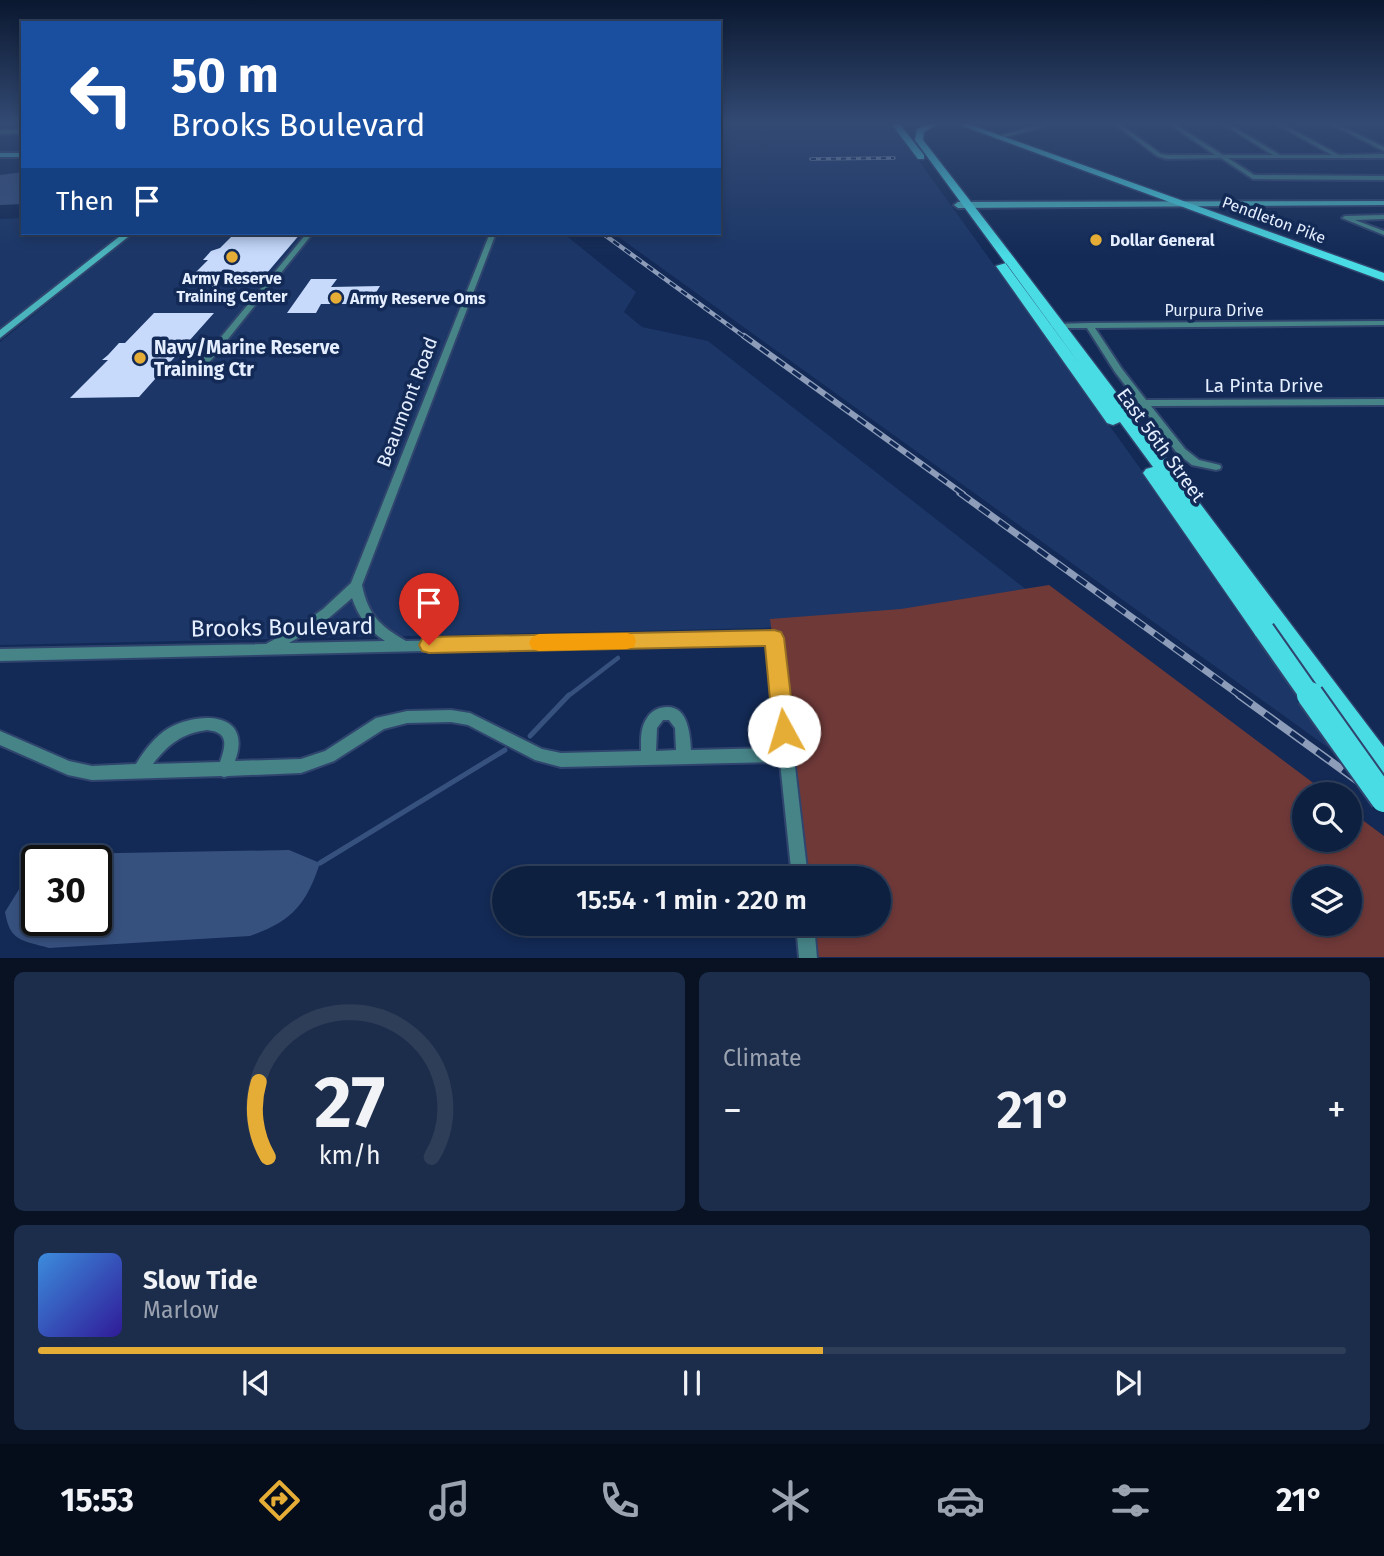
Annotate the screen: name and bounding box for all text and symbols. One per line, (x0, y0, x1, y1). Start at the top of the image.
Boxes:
text: 50 m (171, 46, 279, 105)
icon: left (56, 49, 147, 140)
text: Brooks Boulevard (171, 106, 425, 144)
icon: arrive (128, 182, 166, 220)
text: Then (56, 186, 114, 217)
street label: Pendleton Pike (1220, 192, 1328, 248)
place label: Dollar General (1110, 231, 1215, 250)
marker: Dollar General (1088, 232, 1104, 248)
marker: Army Reserve Training Center (224, 249, 240, 265)
place label: Army Reserve Training Center (177, 269, 288, 306)
place label: Army Reserve Oms (349, 289, 486, 308)
marker: Army Reserve Oms (328, 290, 344, 306)
street label: Purpura Drive (1164, 301, 1264, 320)
street label: Beaumont Road (372, 334, 442, 470)
place label: Navy/Marine Reserve Training Ctr (154, 336, 340, 381)
marker: Navy/Marine Reserve Training Ctr (132, 350, 148, 366)
street label: La Pinta Drive (1205, 374, 1323, 397)
street label: East 56th Street (1112, 384, 1210, 507)
pin (399, 573, 459, 645)
icon: arrive (410, 584, 448, 622)
street label: Brooks Boulevard (190, 611, 374, 643)
position arrow (747, 694, 821, 768)
map controls (1292, 782, 1362, 936)
button: search (1292, 782, 1362, 852)
speed limit sign: 30 (21, 845, 112, 936)
button: layers (1292, 866, 1362, 936)
text: 15:54 · 1 min · 220 m (576, 885, 807, 916)
text: Climate (723, 1044, 802, 1072)
text: 27 (314, 1060, 385, 1147)
text: 21° (996, 1079, 1073, 1142)
text: − (723, 1087, 742, 1133)
text: + (1327, 1087, 1346, 1133)
text: km/h (319, 1141, 380, 1171)
text: Slow Tide (143, 1265, 258, 1296)
text: Marlow (143, 1296, 219, 1324)
icon: previous (237, 1364, 275, 1402)
icon: pause (673, 1364, 711, 1402)
icon: next (1109, 1364, 1147, 1402)
icon: directions (255, 1476, 304, 1525)
icon: music (425, 1476, 474, 1525)
icon: phone (595, 1476, 644, 1525)
icon: climate (766, 1476, 815, 1525)
icon: car (936, 1476, 985, 1525)
icon: filters (1106, 1476, 1155, 1525)
text: 15:53 (61, 1481, 134, 1519)
text: 21° (1276, 1481, 1323, 1519)

